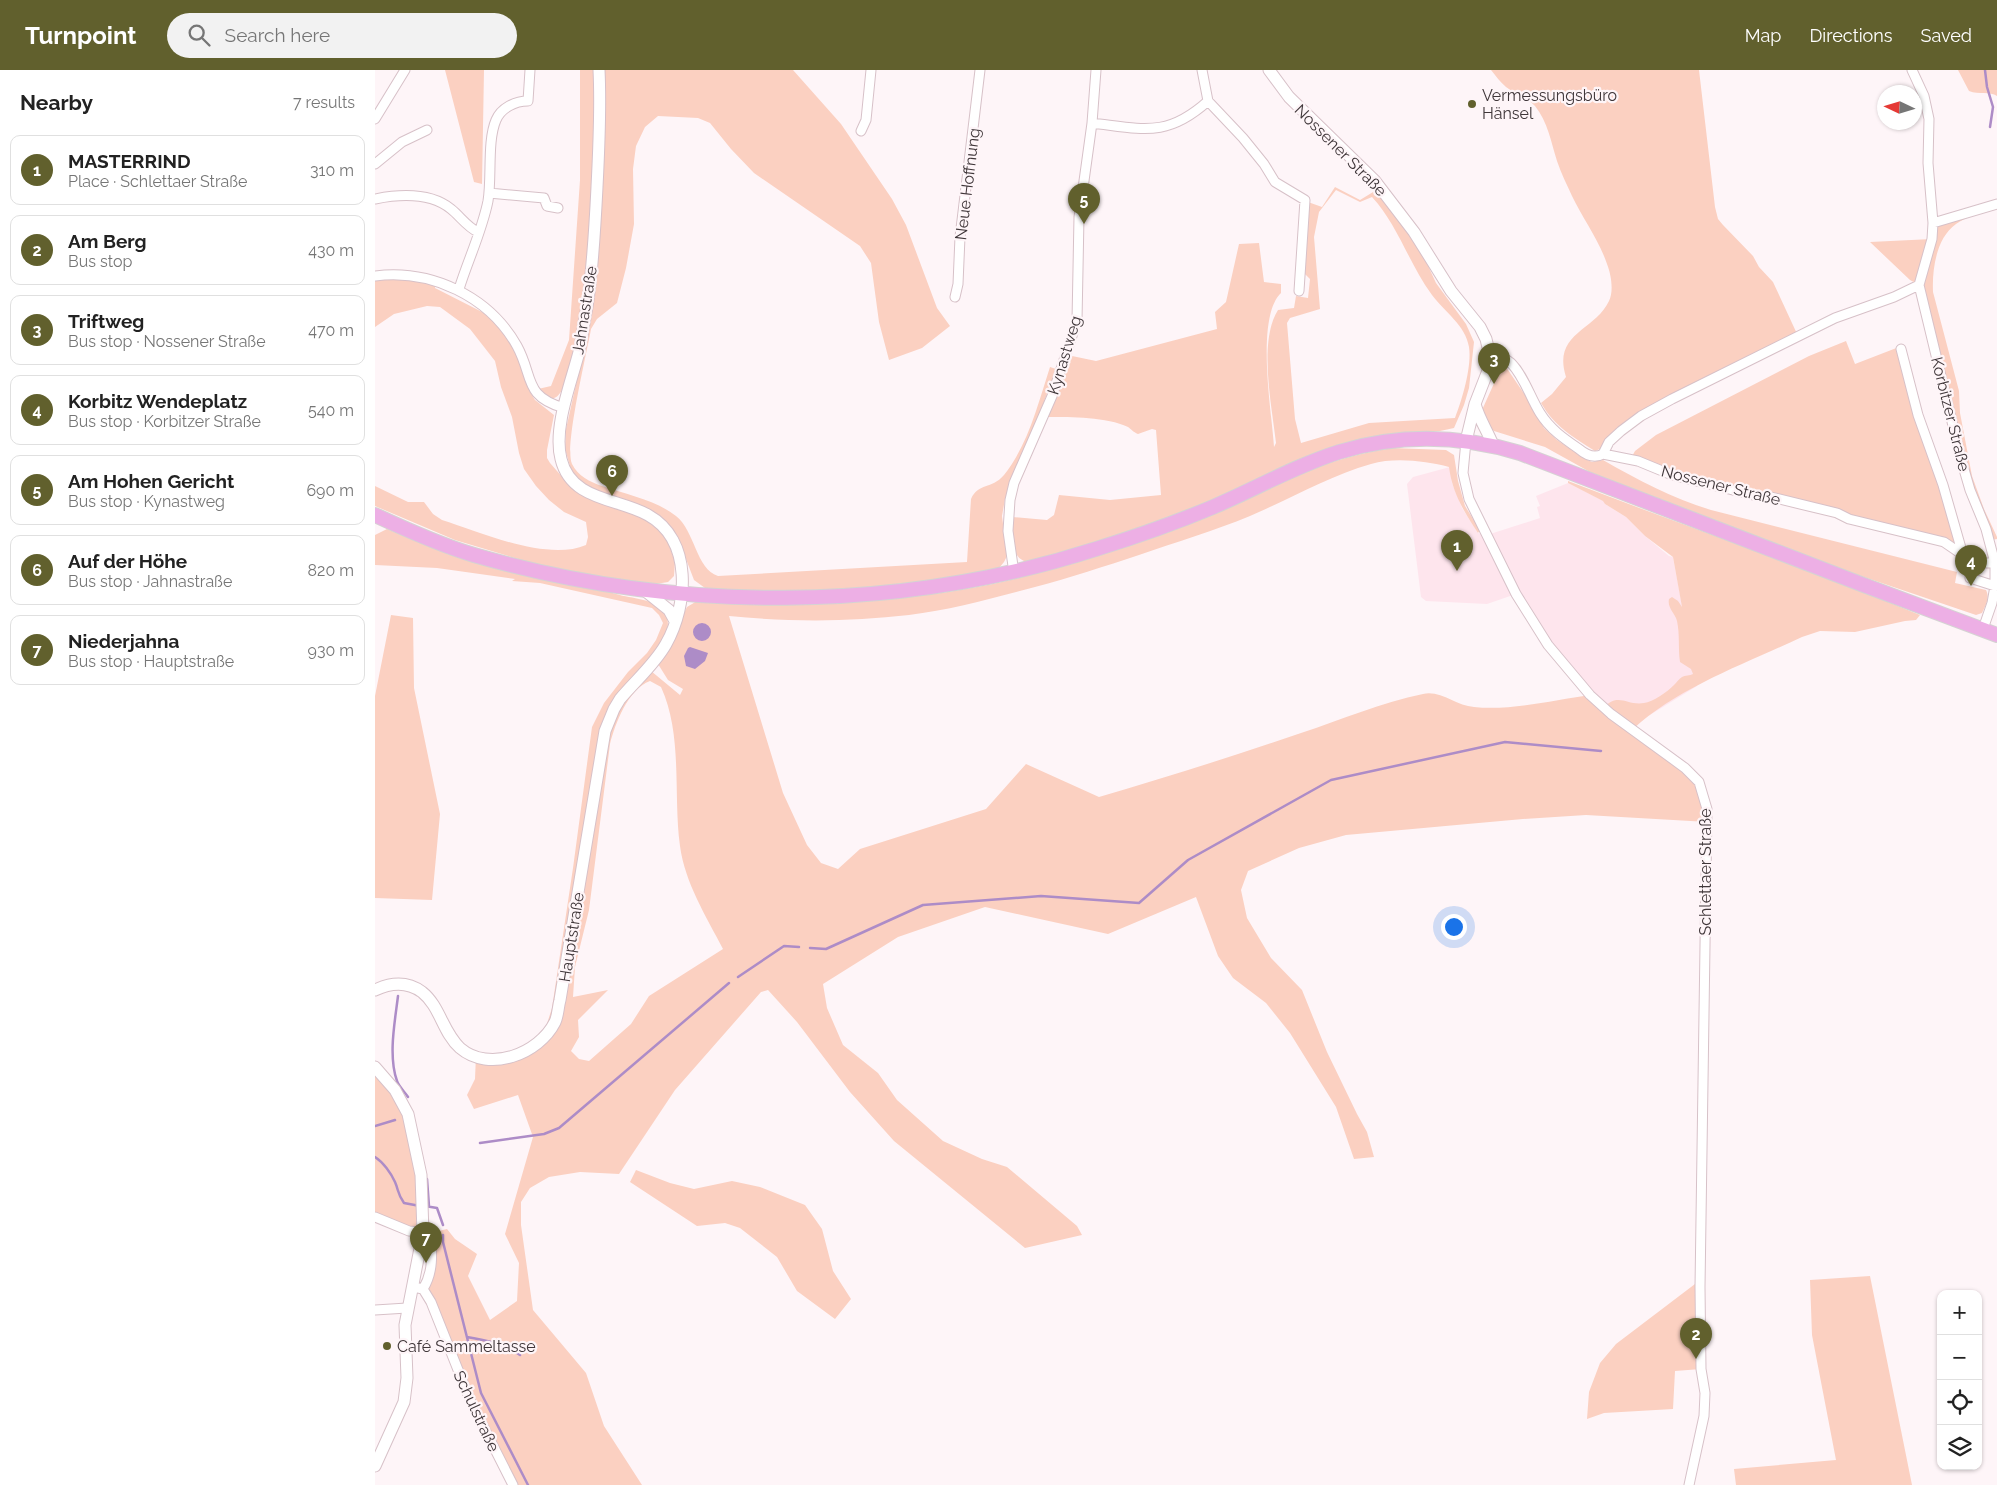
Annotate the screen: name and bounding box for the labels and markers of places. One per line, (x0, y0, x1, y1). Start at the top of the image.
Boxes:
place label: Vermessungsbüro Hänsel (1482, 86, 1617, 123)
marker: Vermessungsbüro Hänsel (1466, 98, 1478, 110)
pin: 5 (1068, 183, 1100, 224)
pin: 3 (1478, 343, 1510, 384)
pin: 6 (596, 455, 628, 496)
pin: 1 (1441, 530, 1473, 571)
pin: 4 (1955, 545, 1987, 586)
pin: 7 (410, 1222, 442, 1263)
pin: 2 (1680, 1318, 1712, 1359)
place label: Café Sammeltasse (397, 1337, 536, 1356)
marker: Café Sammeltasse (381, 1340, 393, 1352)

